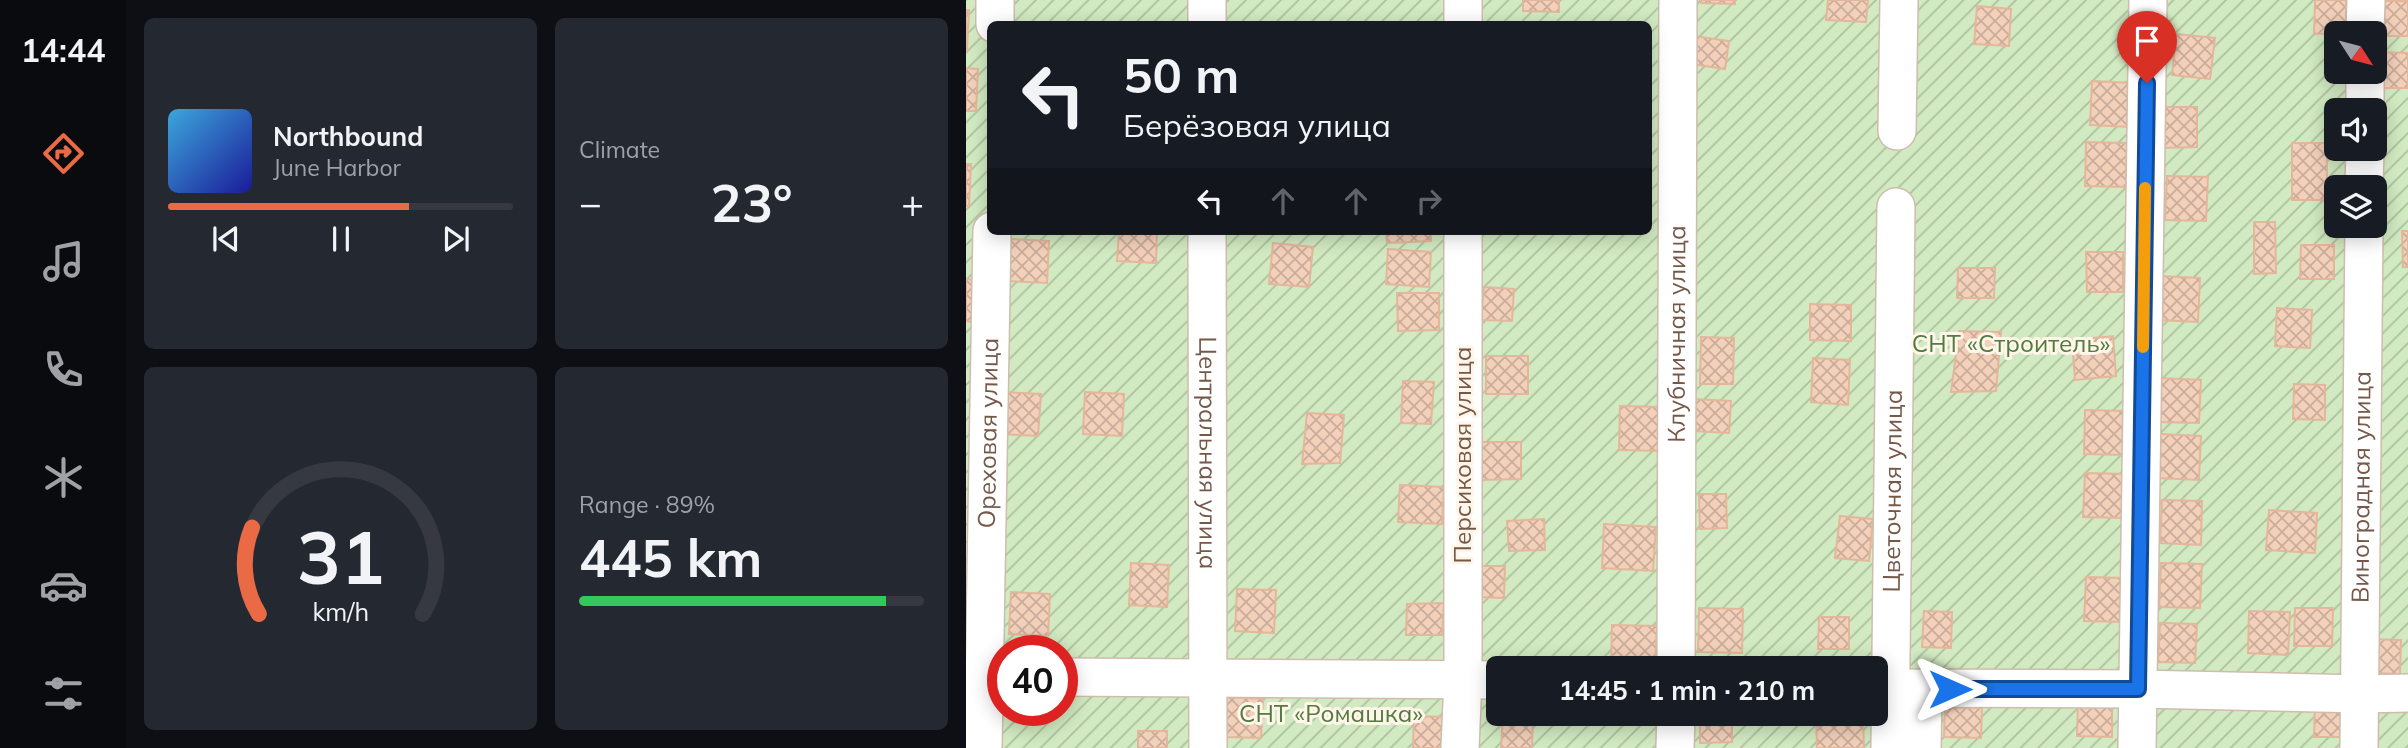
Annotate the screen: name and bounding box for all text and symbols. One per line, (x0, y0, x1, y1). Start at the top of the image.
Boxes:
pin (2117, 11, 2177, 83)
north arrow (2324, 21, 2387, 84)
map controls (2324, 21, 2387, 238)
icon: arrive (2128, 22, 2166, 60)
text: 14:44 (21, 30, 105, 70)
text: 50 m (1123, 44, 1239, 105)
icon: left (1008, 49, 1099, 140)
button: sound (2324, 98, 2387, 161)
text: Берёзовая улица (1123, 105, 1391, 145)
text: Northbound (273, 120, 423, 153)
icon: directions (39, 129, 88, 178)
text: Climate (579, 135, 660, 164)
text: June Harbor (273, 153, 401, 182)
text: 23° (710, 170, 793, 235)
button: layers (2324, 175, 2387, 238)
text: − (579, 179, 602, 227)
text: + (901, 179, 924, 227)
icon: left (1191, 182, 1229, 220)
icon: ahead (1264, 182, 1302, 220)
icon: ahead (1337, 182, 1375, 220)
icon: right (1410, 182, 1448, 220)
icon: previous (207, 220, 245, 258)
icon: pause (322, 220, 360, 258)
icon: next (437, 220, 475, 258)
street label: Клубничная улица (1661, 225, 1691, 443)
icon: music (39, 237, 88, 286)
park label: СНТ «Строитель» (1912, 328, 2111, 358)
street label: Центральная улица (1193, 337, 1224, 569)
street label: Ореховая улица (971, 338, 1004, 529)
icon: phone (39, 345, 88, 394)
street label: Персиковая улица (1447, 347, 1477, 563)
street label: Виноградная улица (2344, 371, 2377, 603)
street label: Цветочная улица (1876, 389, 1908, 593)
icon: climate (39, 453, 88, 502)
text: Range · 89% (579, 490, 715, 519)
text: 31 (297, 512, 384, 603)
text: 445 km (579, 525, 762, 590)
icon: car (39, 561, 88, 610)
text: km/h (312, 596, 369, 627)
speed limit sign: 40 (987, 635, 1078, 726)
position arrow (1913, 652, 1987, 726)
icon: filters (39, 669, 88, 718)
text: 14:45 · 1 min · 210 m (1559, 674, 1815, 707)
park label: СНТ «Ромашка» (1239, 698, 1423, 728)

